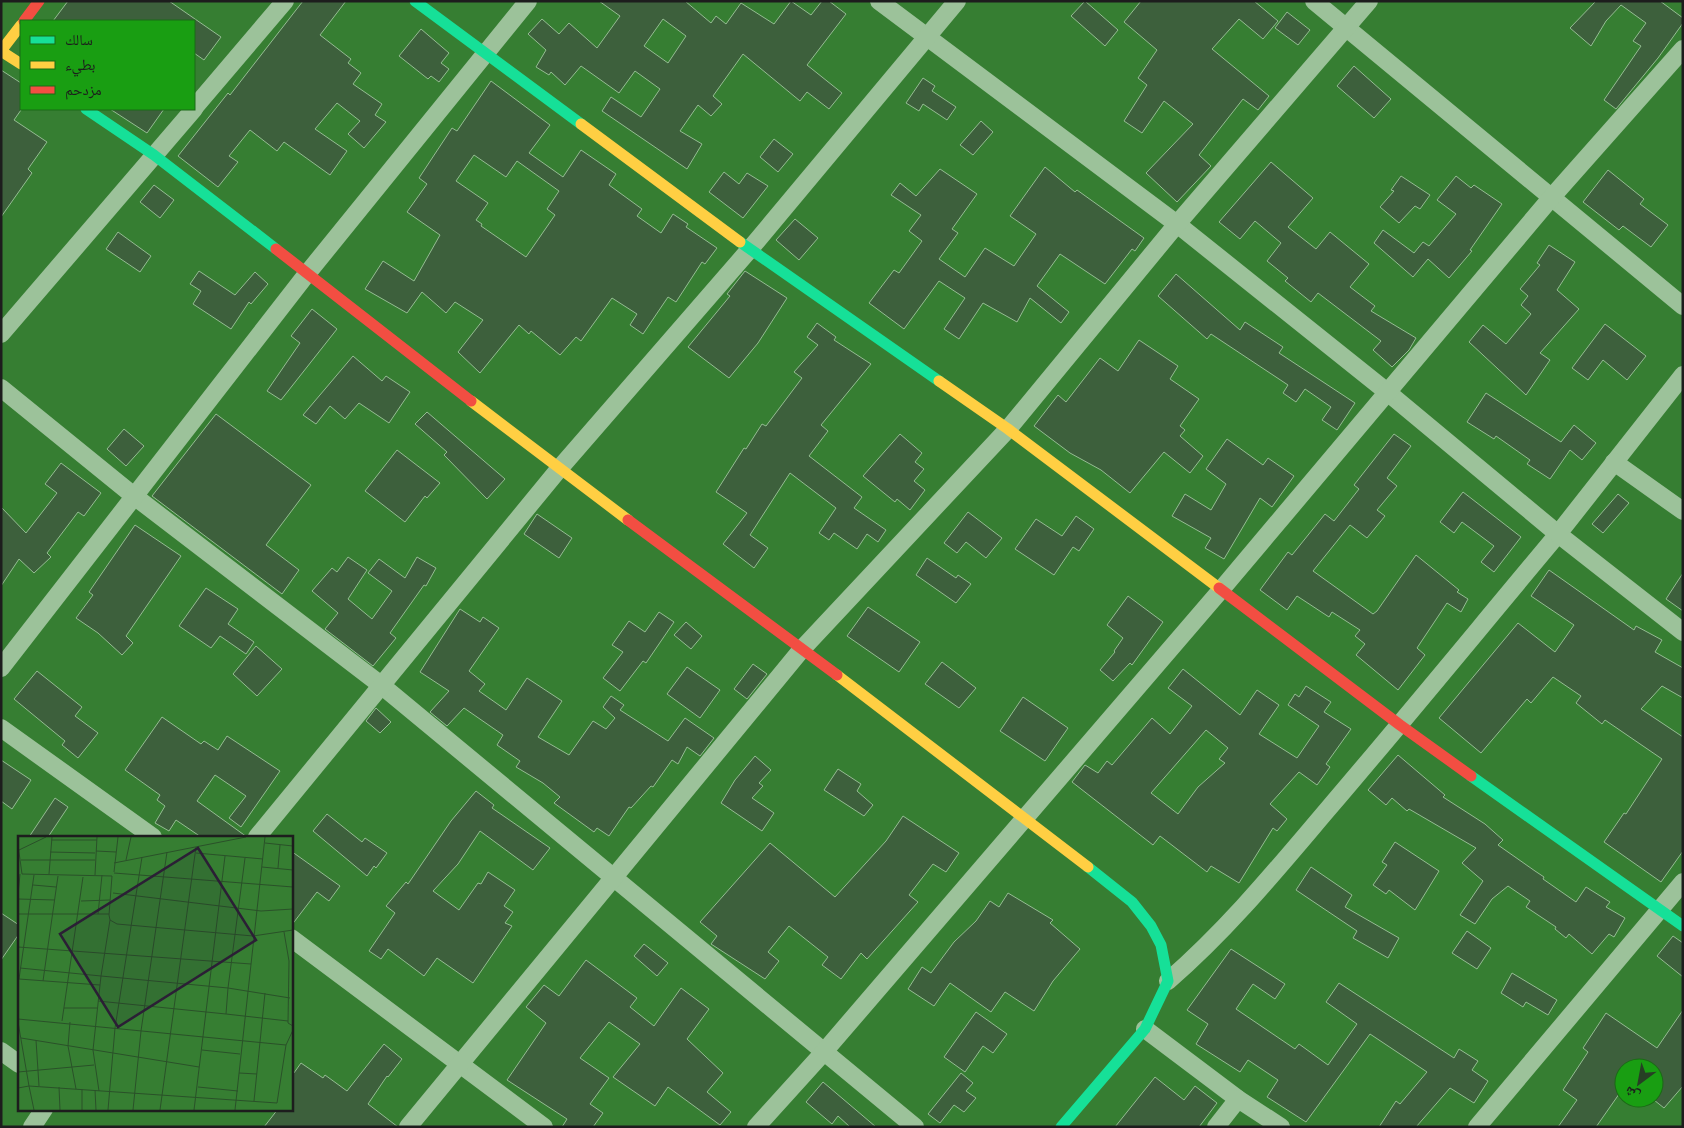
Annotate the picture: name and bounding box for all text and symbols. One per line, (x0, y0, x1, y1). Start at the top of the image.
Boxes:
legend (20, 20, 195, 110)
text: سالك (65, 31, 93, 49)
text: بطيء (65, 56, 95, 77)
text: مزدحم (65, 81, 102, 100)
inset map (18, 836, 292, 1110)
north arrow (1614, 1058, 1664, 1108)
text: ش (1621, 1082, 1643, 1105)

